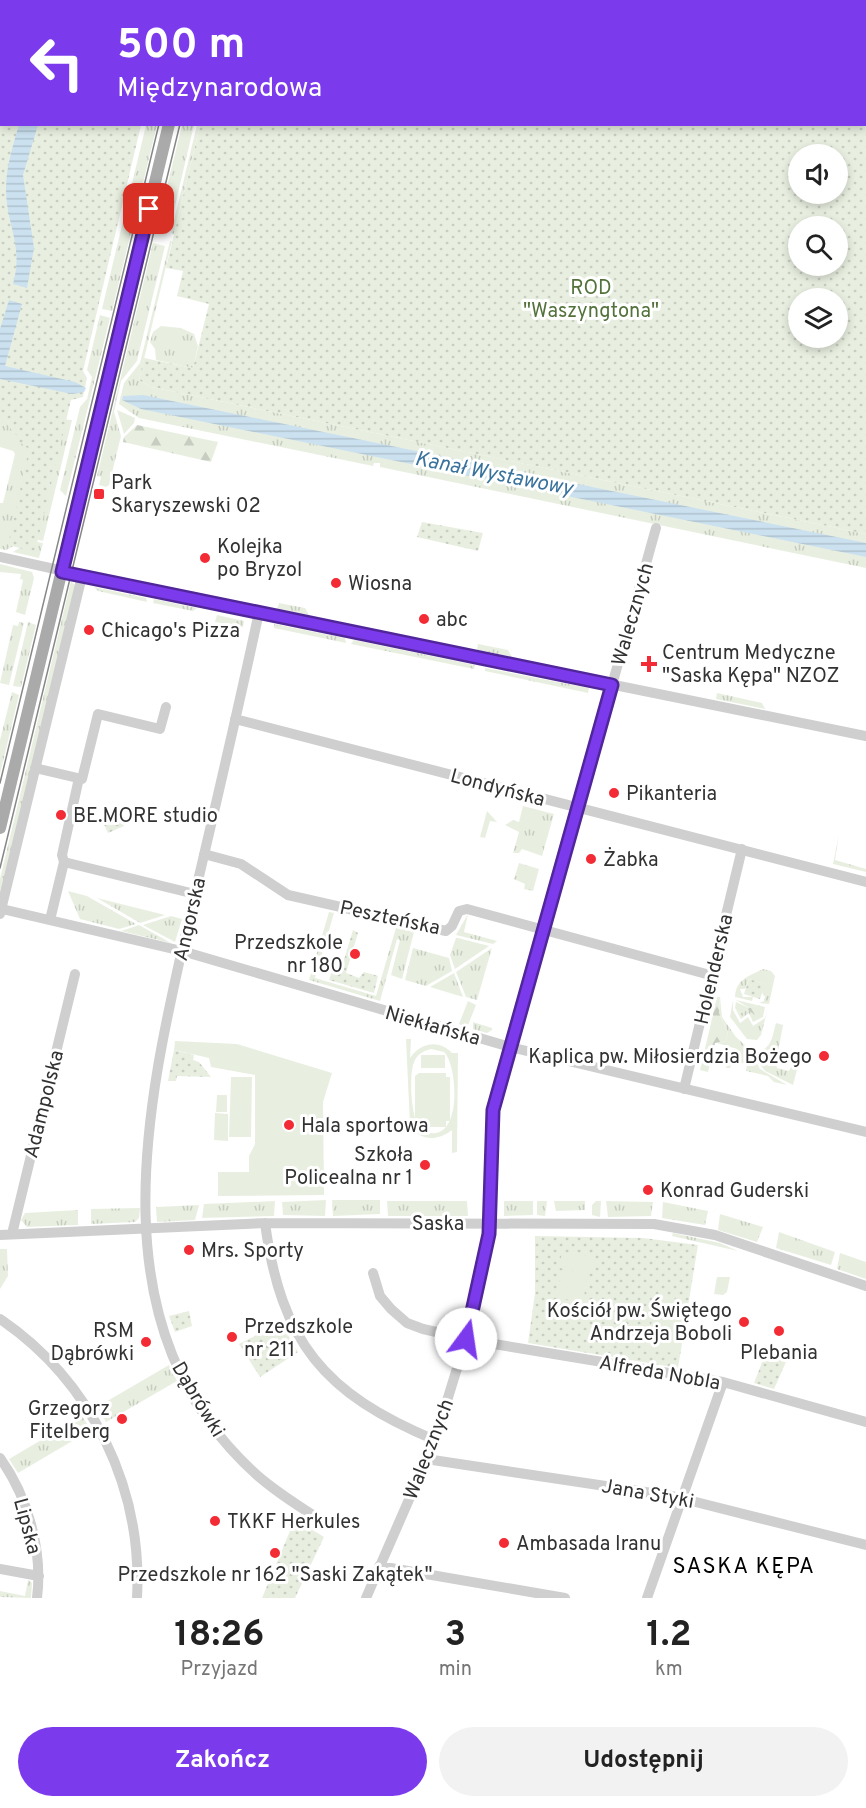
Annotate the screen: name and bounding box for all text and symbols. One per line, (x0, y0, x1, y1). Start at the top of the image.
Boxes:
text: 500 m (117, 20, 245, 73)
icon: left (18, 24, 96, 102)
text: Międzynarodowa (117, 72, 322, 106)
map controls (788, 144, 848, 348)
button: sound (788, 144, 848, 204)
pin (123, 183, 174, 234)
icon: arrive (132, 192, 165, 225)
button: search (788, 216, 848, 276)
park label: ROD "Waszyngtona" (523, 276, 659, 325)
button: layers (788, 288, 848, 348)
water label: Kanał Wystawowy (413, 446, 576, 503)
place label: Park Skaryszewski 02 (111, 471, 261, 520)
marker: Park Skaryszewski 02 (92, 487, 106, 501)
place label: Kolejka po Bryzol (217, 535, 302, 584)
marker: Kolejka po Bryzol (198, 551, 212, 565)
street label: Walecznych (607, 560, 661, 669)
place label: Wiosna (348, 572, 412, 598)
marker: Wiosna (329, 576, 343, 590)
place label: abc (436, 608, 468, 634)
marker: abc (417, 612, 431, 626)
place label: Chicago's Pizza (101, 619, 240, 645)
marker: Chicago's Pizza (82, 623, 96, 637)
place label: Centrum Medyczne "Saska Kępa" NZOZ (662, 641, 839, 690)
marker: Centrum Medyczne "Saska Kępa" NZOZ (640, 655, 658, 673)
street label: Londyńska (447, 764, 548, 814)
place label: Pikanteria (626, 782, 717, 808)
marker: Pikanteria (607, 786, 621, 800)
place label: BE.MORE studio (73, 804, 218, 830)
marker: BE.MORE studio (54, 808, 68, 822)
place label: Żabka (603, 847, 658, 874)
marker: Żabka (584, 852, 598, 866)
street label: Angorska (169, 875, 213, 964)
street label: Peszteńska (337, 896, 442, 942)
street label: Holenderska (690, 912, 740, 1027)
place label: Przedszkole nr 180 (234, 931, 343, 980)
marker: Przedszkole nr 180 (348, 947, 362, 961)
street label: Niekłańska (382, 1001, 483, 1053)
place label: Kaplica pw. Miłosierdzia Bożego (528, 1045, 812, 1071)
street label: Adampolska (19, 1048, 71, 1161)
marker: Kaplica pw. Miłosierdzia Bożego (817, 1049, 831, 1063)
place label: Hala sportowa (301, 1114, 428, 1140)
marker: Hala sportowa (282, 1118, 296, 1132)
place label: Szkoła Policealna nr 1 (284, 1143, 413, 1192)
marker: Szkoła Policealna nr 1 (418, 1158, 432, 1172)
place label: Konrad Guderski (660, 1179, 809, 1205)
marker: Konrad Guderski (641, 1183, 655, 1197)
street label: Saska (412, 1212, 464, 1238)
place label: Mrs. Sporty (201, 1239, 304, 1265)
marker: Mrs. Sporty (182, 1243, 196, 1257)
place label: Kościół pw. Świętego Andrzeja Boboli (547, 1297, 732, 1348)
position arrow (434, 1307, 498, 1371)
place label: Przedszkole nr 211 (244, 1315, 353, 1364)
marker: Kościół pw. Świętego Andrzeja Boboli (737, 1315, 751, 1329)
place label: RSM Dąbrówki (51, 1319, 134, 1368)
marker: Plebania (772, 1324, 786, 1338)
marker: Przedszkole nr 211 (225, 1330, 239, 1344)
marker: RSM Dąbrówki (139, 1335, 153, 1349)
place label: Plebania (740, 1341, 818, 1367)
street label: Alfreda Nobla (597, 1351, 722, 1397)
street label: Dąbrówki (165, 1358, 230, 1442)
street label: Walecznych (399, 1396, 461, 1504)
place label: Grzegorz Fitelberg (28, 1397, 110, 1446)
marker: Grzegorz Fitelberg (115, 1412, 129, 1426)
street label: Jana Styki (599, 1474, 696, 1516)
street label: Lipska (6, 1495, 46, 1558)
place label: TKKF Herkules (227, 1510, 360, 1536)
marker: TKKF Herkules (208, 1514, 222, 1528)
place label: Ambasada Iranu (516, 1532, 661, 1558)
marker: Ambasada Iranu (497, 1536, 511, 1550)
marker: Przedszkole nr 162 "Saski Zakątek" (268, 1546, 282, 1560)
district label: SASKA KĘPA (673, 1554, 815, 1581)
place label: Przedszkole nr 162 "Saski Zakątek" (118, 1563, 432, 1589)
text: 18:26 (174, 1613, 264, 1659)
text: 3 (445, 1613, 466, 1659)
text: 1.2 (646, 1613, 692, 1659)
text: Przyjazd (181, 1657, 258, 1683)
text: min (439, 1657, 472, 1683)
text: km (655, 1657, 683, 1683)
button: Zakończ (18, 1727, 427, 1796)
button: Udostępnij (439, 1727, 848, 1796)

